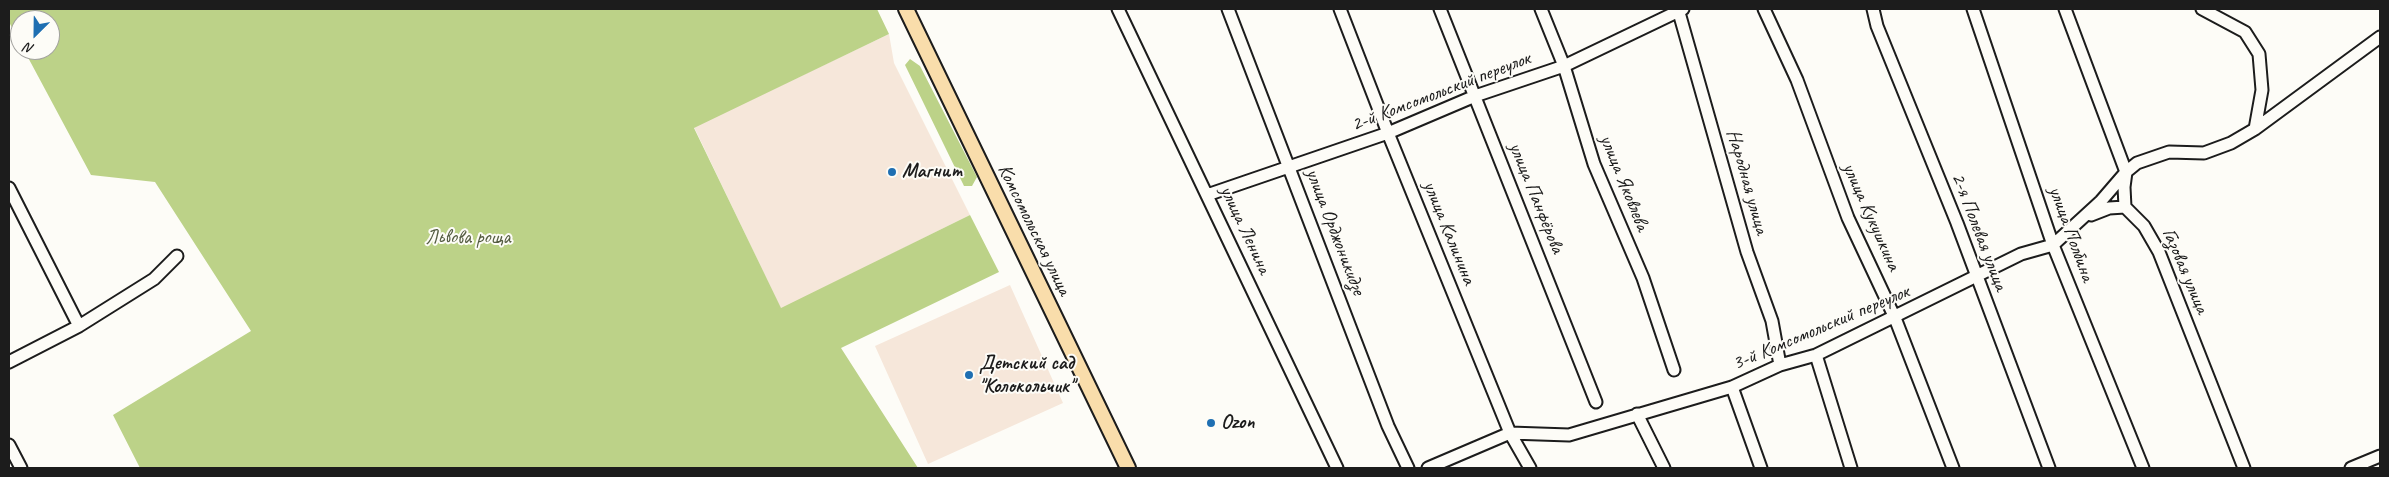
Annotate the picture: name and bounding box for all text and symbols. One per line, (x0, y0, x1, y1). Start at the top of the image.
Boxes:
north arrow (10, 10, 60, 60)
text: N (22, 39, 37, 58)
street label: 2-й Комсомольский переулок (1348, 47, 1534, 137)
street label: Народная улица (1721, 127, 1773, 237)
street label: улица Яковлева (1594, 131, 1654, 235)
street label: улица Панфёрова (1503, 139, 1569, 257)
street label: улица Кукушкина (1836, 159, 1906, 275)
place label: Магнит (902, 160, 962, 184)
street label: Комсомольская улица (992, 160, 1076, 300)
street label: улица Орджоникидзе (1300, 165, 1370, 299)
marker: Магнит (886, 166, 898, 178)
street label: 2-я Полевая улица (1946, 170, 2012, 294)
street label: улица Калинина (1417, 178, 1481, 288)
street label: улица Ленина (1214, 182, 1276, 278)
street label: улица Полбина (2043, 183, 2099, 285)
street label: Газовая улица (2156, 225, 2214, 317)
park label: Львова роща (426, 226, 510, 250)
street label: 3-й Комсомольский переулок (1729, 280, 1913, 376)
place label: Детский сад "Колокольчик" (979, 352, 1074, 399)
marker: Детский сад "Колокольчик" (963, 369, 975, 381)
place label: Ozon (1221, 411, 1254, 435)
marker: Ozon (1205, 417, 1217, 429)

